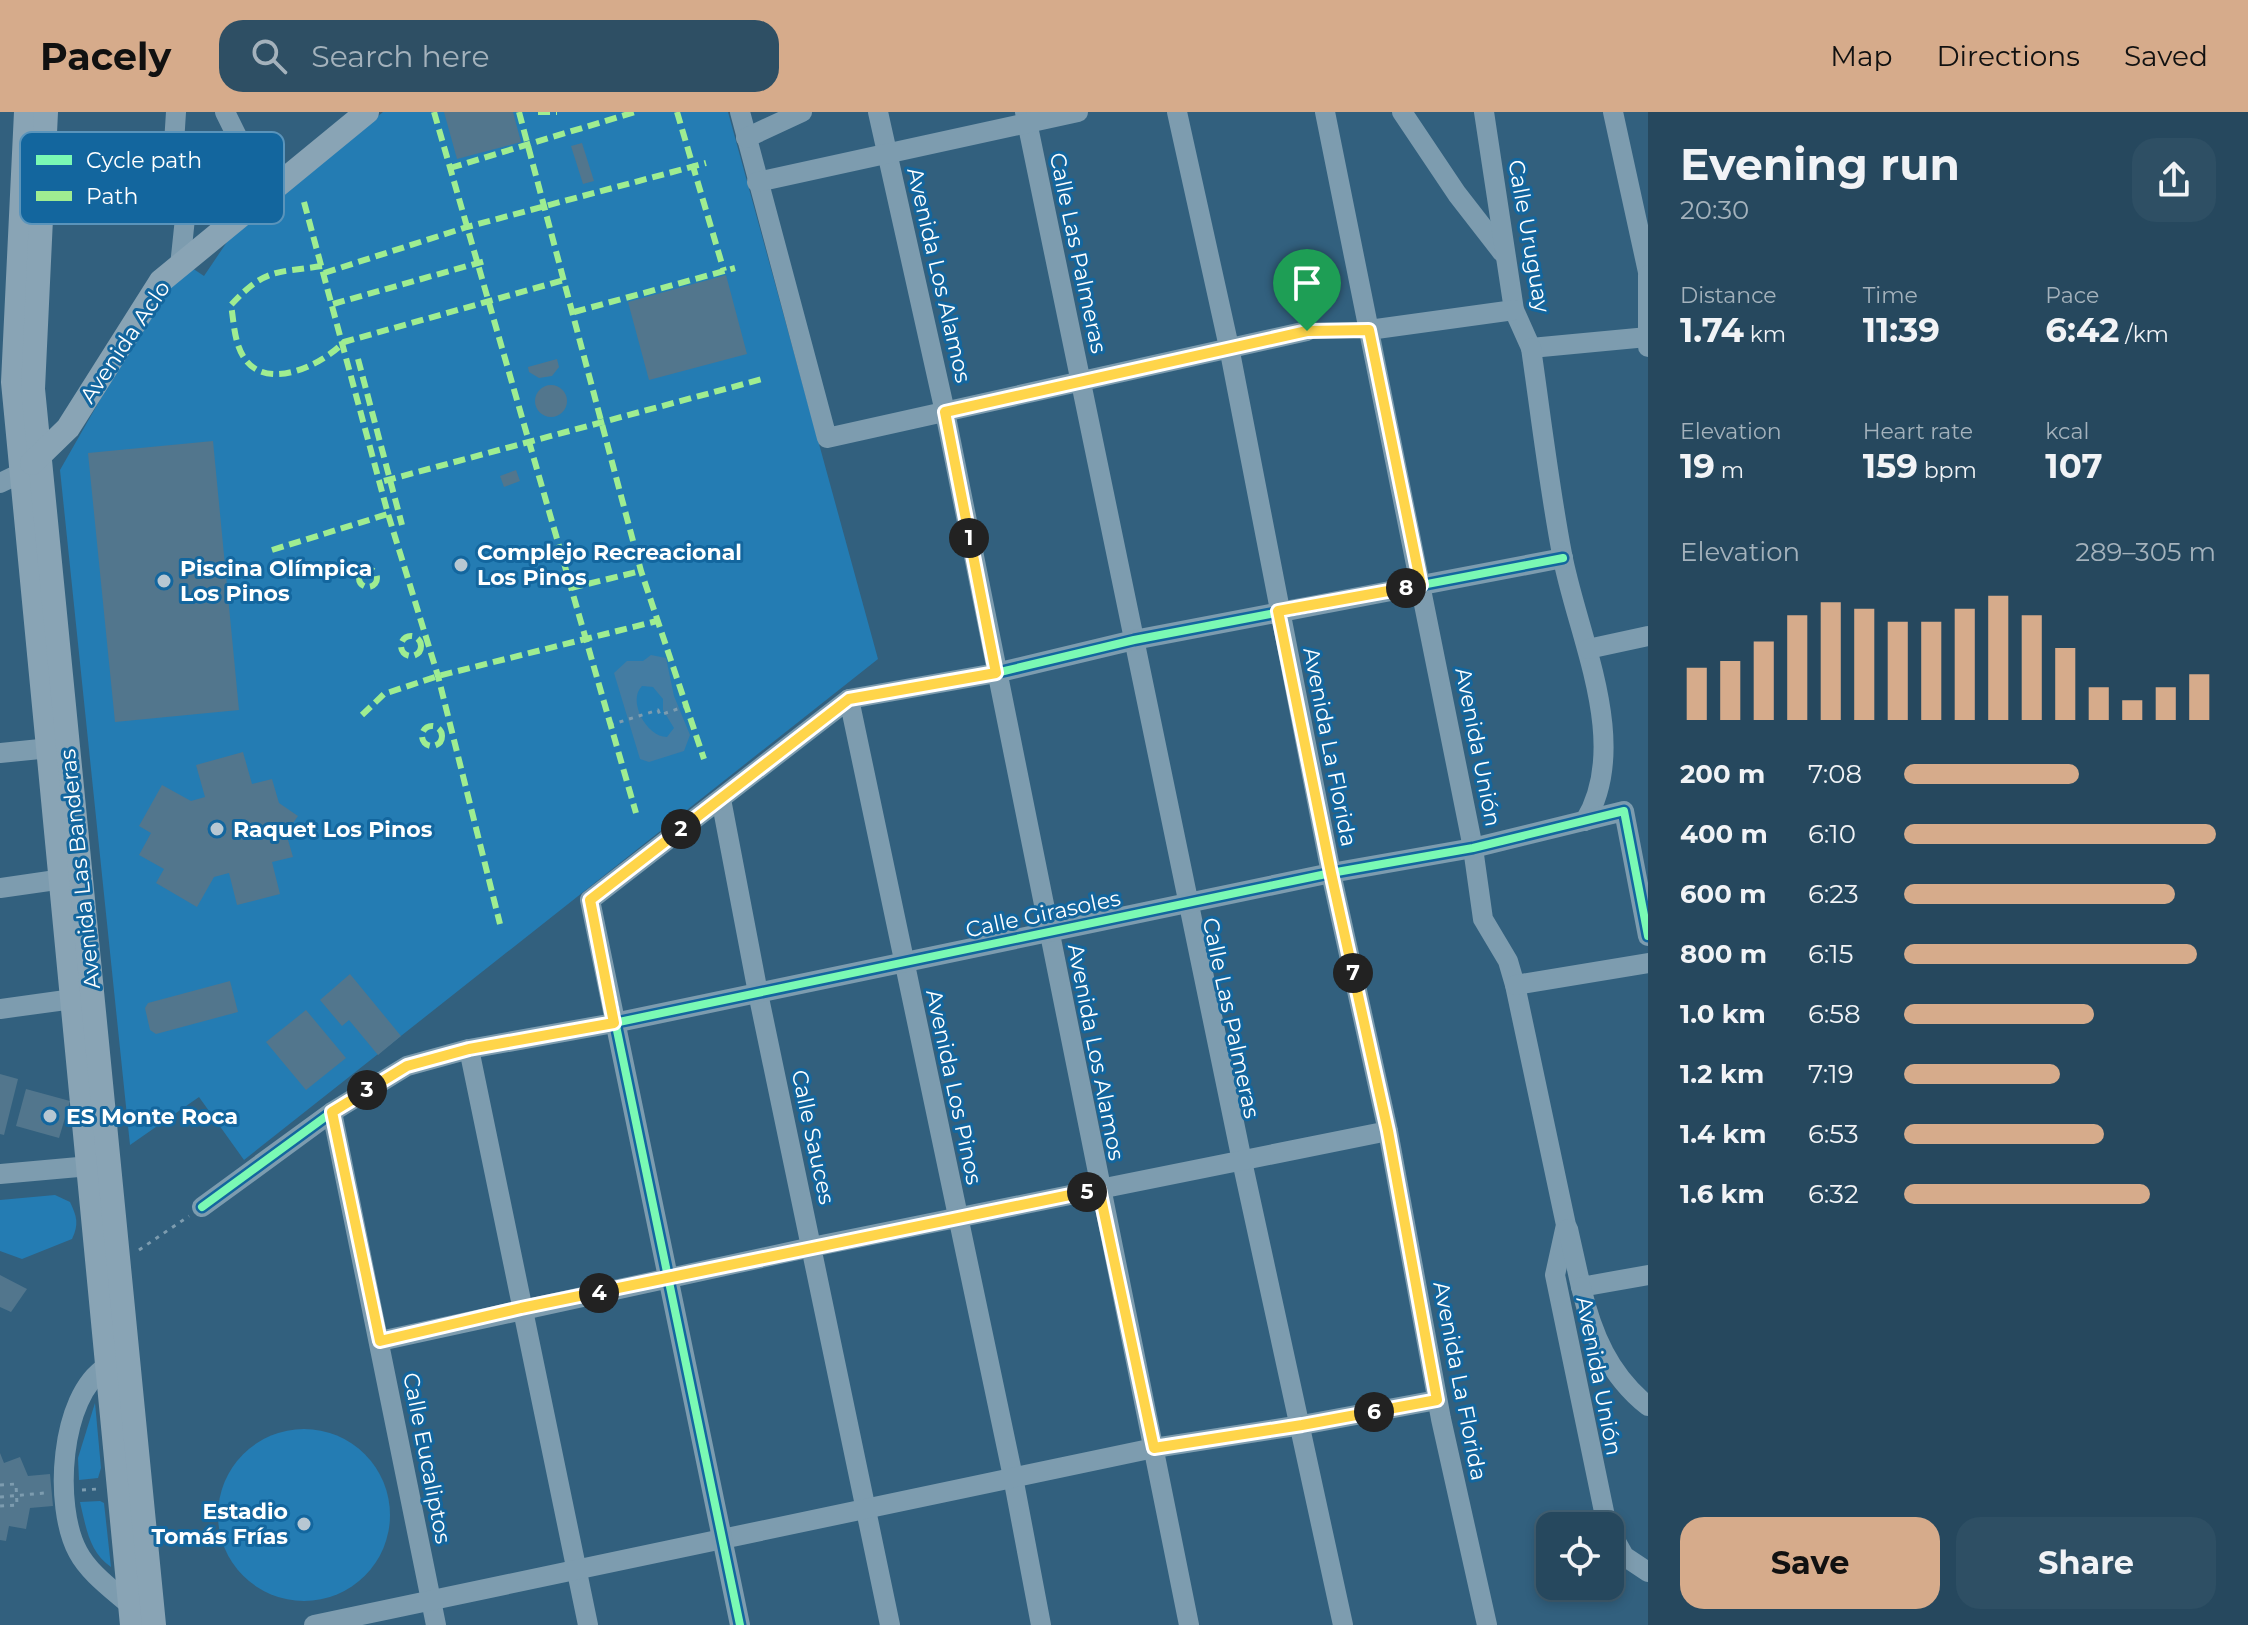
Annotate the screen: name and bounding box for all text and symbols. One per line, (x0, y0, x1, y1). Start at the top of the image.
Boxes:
search box (219, 20, 779, 92)
text: Pacely (40, 33, 171, 80)
icon: search (247, 34, 291, 78)
text: Search here (311, 38, 490, 75)
text: Map (1830, 39, 1892, 73)
text: Directions (1936, 39, 2080, 73)
text: Saved (2124, 39, 2208, 73)
legend (20, 132, 284, 224)
text: Evening run (1680, 137, 1960, 191)
button: share (2132, 138, 2216, 222)
text: Cycle path (86, 147, 202, 174)
street label: Calle Las Palmeras (1044, 150, 1113, 356)
street label: Calle Uruguay (1502, 157, 1556, 315)
street label: Avenida Los Alamos (901, 165, 977, 386)
text: Path (86, 183, 138, 210)
text: 20:30 (1680, 194, 1749, 226)
pin (1273, 249, 1341, 331)
icon: arrive (1285, 261, 1329, 305)
street label: Avenida Aclo (74, 276, 176, 408)
text: Distance (1680, 282, 1777, 309)
text: Time (1863, 282, 1918, 309)
text: Pace (2045, 282, 2099, 309)
text: 1.74 (1680, 309, 1744, 351)
text: 11:39 (1863, 309, 1940, 351)
text: 6:42 (2045, 309, 2119, 351)
text: km (1744, 321, 1786, 348)
text: /km (2119, 321, 2169, 348)
text: Elevation (1680, 418, 1782, 445)
text: Heart rate (1863, 418, 1973, 445)
text: kcal (2045, 418, 2089, 445)
text: 19 (1680, 445, 1715, 487)
text: 159 (1863, 445, 1918, 487)
text: 107 (2045, 445, 2103, 487)
text: m (1715, 457, 1744, 484)
text: bpm (1918, 457, 1977, 484)
pin: 1 (949, 518, 989, 558)
text: 1 (965, 524, 973, 551)
text: Elevation (1680, 536, 1800, 568)
text: 289–305 m (2075, 536, 2216, 568)
place label: Complejo Recreacional Los Pinos (477, 539, 742, 591)
place label: Piscina Olímpica Los Pinos (180, 555, 372, 607)
marker: Complejo Recreacional Los Pinos (452, 556, 470, 574)
pin: 8 (1386, 568, 1426, 608)
marker: Piscina Olímpica Los Pinos (155, 572, 173, 590)
text: 8 (1399, 574, 1413, 601)
street label: Avenida La Florida (1297, 645, 1363, 849)
street label: Avenida Unión (1449, 665, 1507, 829)
street label: Avenida Las Banderas (54, 747, 106, 990)
text: 200 m (1680, 758, 1765, 790)
text: 7:08 (1808, 758, 1862, 790)
pin: 2 (661, 809, 701, 849)
text: 2 (675, 815, 687, 842)
place label: Raquet Los Pinos (233, 816, 433, 843)
text: 400 m (1680, 818, 1768, 850)
text: 6:10 (1808, 818, 1856, 850)
marker: Raquet Los Pinos (208, 820, 226, 838)
text: 600 m (1680, 878, 1767, 910)
text: 6:23 (1808, 878, 1859, 910)
street label: Calle Girasoles (963, 884, 1123, 944)
street label: Calle Las Palmeras (1197, 915, 1266, 1121)
text: 800 m (1680, 938, 1767, 970)
text: 6:15 (1808, 938, 1853, 970)
street label: Avenida Los Alamos (1062, 941, 1130, 1163)
pin: 7 (1333, 953, 1373, 993)
text: 7 (1346, 959, 1360, 986)
street label: Avenida Los Pinos (920, 987, 988, 1187)
text: 1.0 km (1680, 998, 1766, 1030)
text: 6:58 (1808, 998, 1861, 1030)
text: 1.2 km (1680, 1058, 1764, 1090)
text: 7:19 (1808, 1058, 1854, 1090)
street label: Calle Sauces (786, 1067, 840, 1207)
pin: 3 (347, 1070, 387, 1110)
text: 3 (360, 1076, 374, 1103)
place label: ES Monte Roca (66, 1103, 238, 1130)
marker: ES Monte Roca (41, 1107, 59, 1125)
text: 1.4 km (1680, 1118, 1766, 1150)
text: 6:53 (1808, 1118, 1859, 1150)
pin: 5 (1067, 1172, 1107, 1212)
text: 5 (1080, 1178, 1094, 1205)
text: 1.6 km (1680, 1178, 1765, 1210)
text: 6:32 (1808, 1178, 1859, 1210)
pin: 4 (579, 1273, 619, 1313)
text: 4 (591, 1279, 607, 1306)
street label: Avenida La Florida (1427, 1279, 1493, 1483)
street label: Avenida Unión (1570, 1294, 1628, 1458)
street label: Calle Eucaliptos (397, 1370, 457, 1546)
pin: 6 (1354, 1392, 1394, 1432)
text: 6 (1367, 1398, 1381, 1425)
place label: Estadio Tomás Frías (152, 1498, 288, 1550)
map controls (1536, 1512, 1624, 1600)
button: locate (1536, 1512, 1624, 1600)
marker: Estadio Tomás Frías (295, 1515, 313, 1533)
button: Save (1680, 1517, 1940, 1609)
button: Share (1956, 1517, 2216, 1609)

